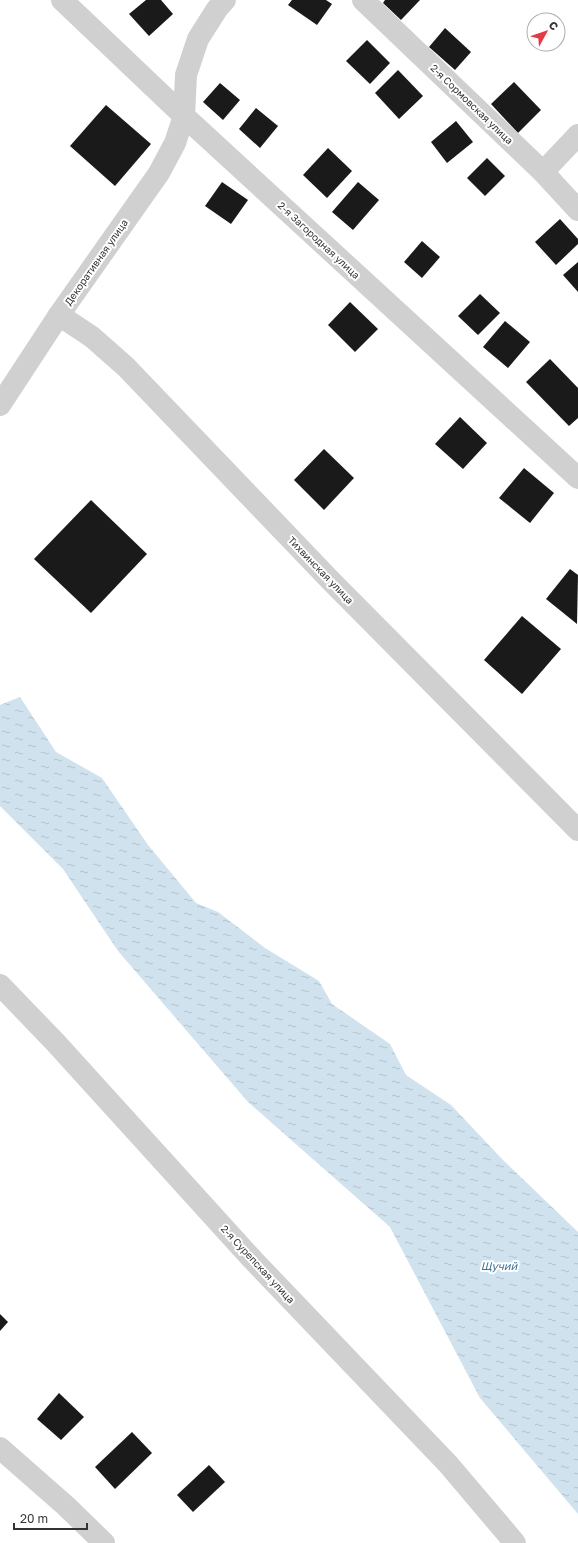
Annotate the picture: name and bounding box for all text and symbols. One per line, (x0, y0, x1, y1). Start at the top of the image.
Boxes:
north arrow (526, 12, 566, 52)
text: С (547, 18, 562, 33)
street label: 2-я Сормовская улица (428, 62, 516, 146)
street label: 2-я Загородная улица (276, 199, 362, 281)
street label: Декоративная улица (62, 217, 130, 307)
street label: Тихвинская улица (286, 534, 356, 606)
street label: 2-я Сурепская улица (219, 1222, 297, 1306)
water label: Щучий (481, 1259, 519, 1273)
scale bar (14, 1505, 87, 1531)
text: 20 m (20, 1511, 48, 1526)

